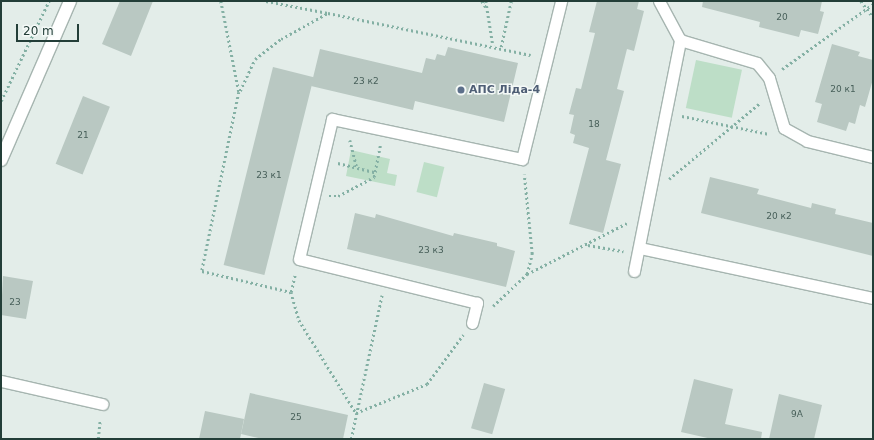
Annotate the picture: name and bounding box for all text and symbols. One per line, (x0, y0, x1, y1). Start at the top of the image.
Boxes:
house number: 20 (776, 12, 788, 22)
scale bar (18, 16, 81, 42)
text: 20 m (23, 24, 54, 38)
house number: 23 к2 (353, 76, 379, 86)
place label: АПС Ліда-4 (469, 83, 540, 97)
house number: 20 к1 (830, 84, 856, 94)
marker: АПС Ліда-4 (456, 85, 466, 95)
house number: 18 (588, 119, 600, 129)
house number: 21 (77, 130, 89, 140)
house number: 23 к1 (256, 170, 282, 180)
house number: 20 к2 (766, 211, 792, 221)
house number: 23 к3 (418, 245, 444, 255)
house number: 23 (9, 297, 21, 307)
house number: 9А (791, 409, 803, 419)
house number: 25 (290, 412, 302, 422)

